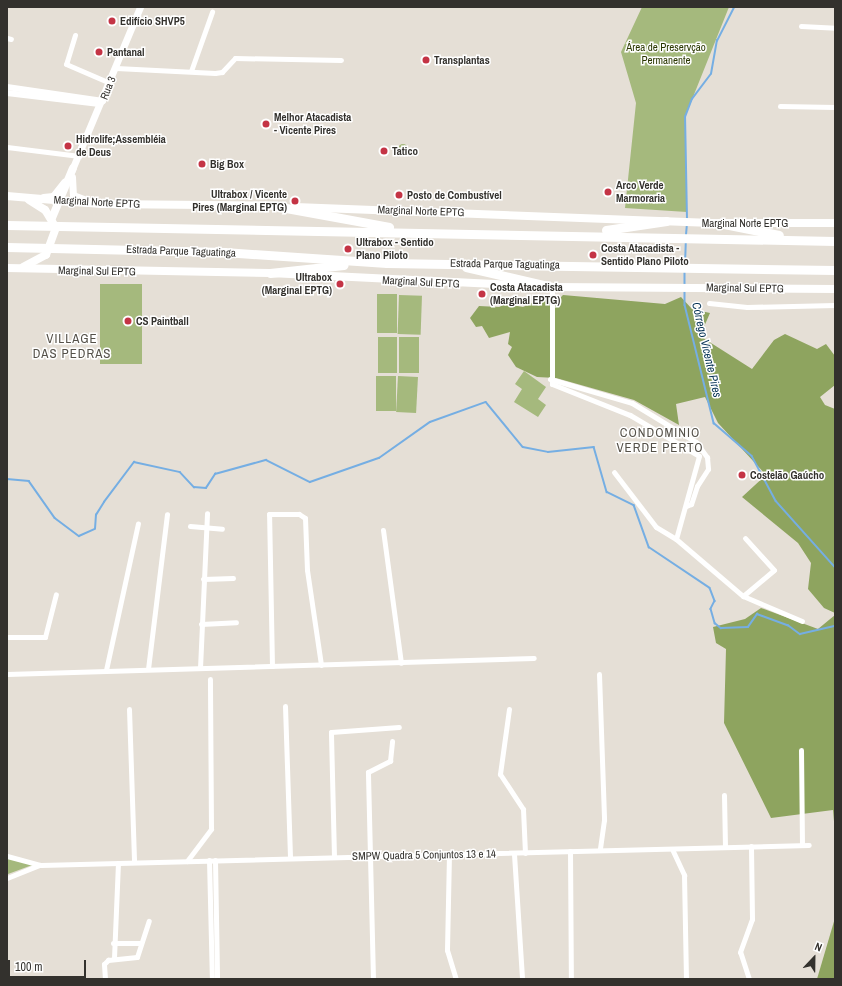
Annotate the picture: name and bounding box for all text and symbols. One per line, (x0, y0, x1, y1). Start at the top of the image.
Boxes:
place label: Edifício SHVP5 (120, 14, 185, 28)
marker: Edifício SHVP5 (107, 16, 117, 26)
park label: Área de Preservção Permanente (626, 41, 706, 67)
place label: Pantanal (107, 45, 145, 59)
marker: Pantanal (94, 47, 104, 57)
place label: Transplantas (434, 53, 490, 67)
marker: Transplantas (421, 55, 431, 65)
street label: Rua 3 (97, 74, 119, 102)
place label: Melhor Atacadista - Vicente Pires (274, 111, 352, 137)
marker: Melhor Atacadista - Vicente Pires (261, 119, 271, 129)
place label: Hidrolife;Assembléia de Deus (76, 133, 166, 159)
marker: Hidrolife;Assembléia de Deus (63, 141, 73, 151)
place label: Tatico (392, 144, 418, 158)
marker: Tatico (379, 146, 389, 156)
place label: Big Box (210, 157, 244, 171)
marker: Big Box (197, 159, 207, 169)
place label: Arco Verde Marmoraria (616, 179, 665, 205)
marker: Arco Verde Marmoraria (603, 187, 613, 197)
place label: Ultrabox / Vicente Pires (Marginal EPTG) (192, 188, 287, 214)
place label: Posto de Combustível (407, 188, 502, 202)
marker: Posto de Combustível (394, 190, 404, 200)
street label: Marginal Norte EPTG (53, 193, 141, 211)
marker: Ultrabox / Vicente Pires (Marginal EPTG) (290, 196, 300, 206)
street label: Marginal Norte EPTG (377, 203, 465, 219)
street label: Marginal Norte EPTG (702, 216, 788, 230)
place label: Ultrabox - Sentido Plano Piloto (356, 236, 434, 262)
street label: Estrada Parque Taguatinga (126, 242, 236, 260)
place label: Costa Atacadista - Sentido Plano Piloto (601, 242, 689, 268)
marker: Ultrabox - Sentido Plano Piloto (343, 244, 353, 254)
marker: Costa Atacadista - Sentido Plano Piloto (588, 250, 598, 260)
street label: Estrada Parque Taguatinga (450, 256, 560, 272)
street label: Marginal Sul EPTG (58, 264, 136, 278)
place label: Ultrabox (Marginal EPTG) (262, 271, 332, 297)
street label: Marginal Sul EPTG (382, 273, 460, 291)
marker: Ultrabox (Marginal EPTG) (335, 279, 345, 289)
place label: Costa Atacadista (Marginal EPTG) (490, 281, 563, 307)
street label: Marginal Sul EPTG (706, 281, 784, 295)
marker: Costa Atacadista (Marginal EPTG) (477, 289, 487, 299)
water label: Córrego Vicente Pires (688, 301, 724, 399)
place label: CS Paintball (136, 314, 189, 328)
marker: CS Paintball (123, 316, 133, 326)
district label: VILLAGE DAS PEDRAS (33, 332, 111, 363)
district label: CONDOMINIO VERDE PERTO (616, 426, 704, 457)
place label: Costelão Gaúcho (750, 468, 824, 482)
marker: Costelão Gaúcho (737, 470, 747, 480)
street label: SMPW Quadra 5 Conjuntos 13 e 14 (352, 847, 496, 863)
north arrow (794, 938, 834, 978)
text: N (813, 939, 824, 955)
scale bar (10, 952, 88, 978)
text: 100 m (15, 959, 42, 975)

